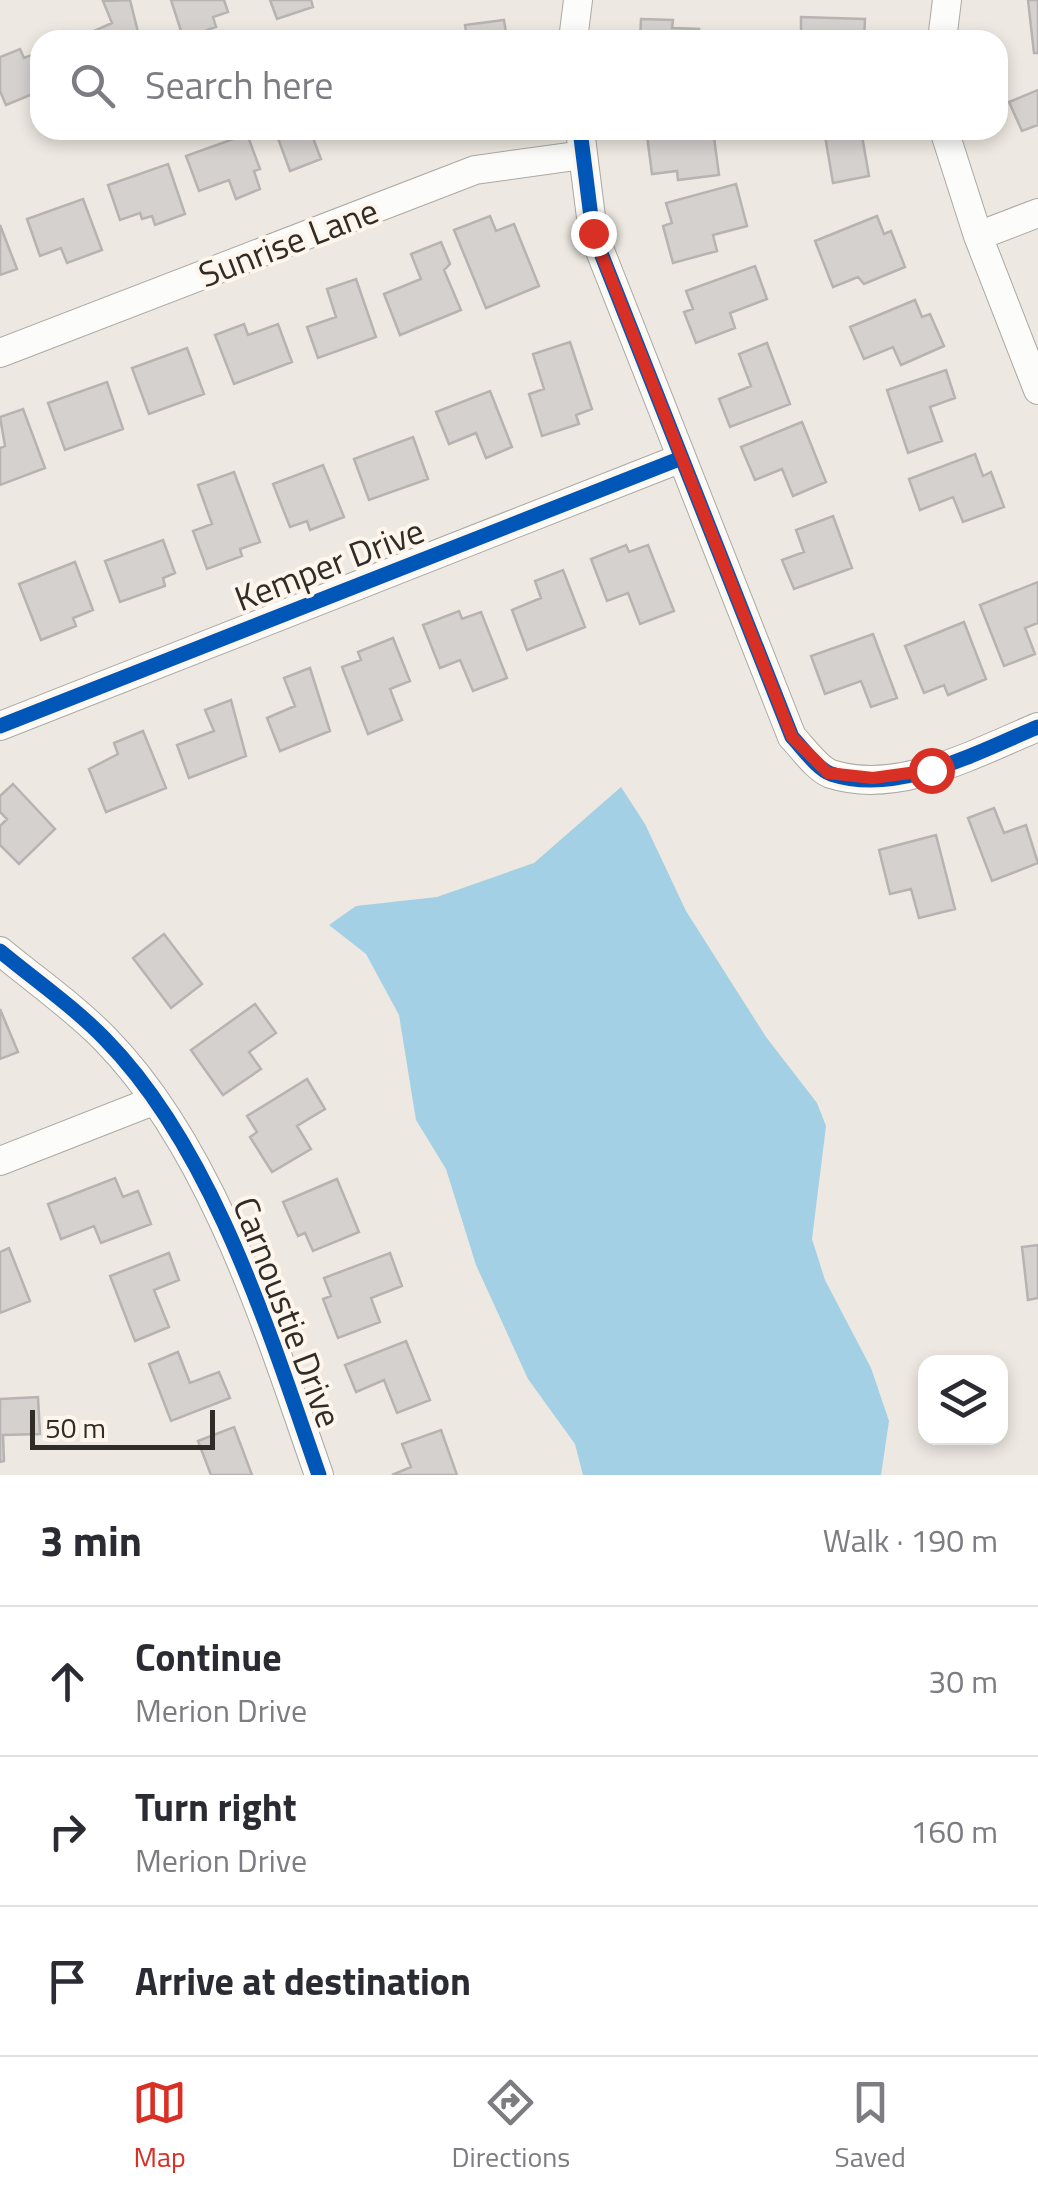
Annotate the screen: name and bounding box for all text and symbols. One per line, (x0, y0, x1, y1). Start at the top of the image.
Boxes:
search box (30, 30, 1008, 140)
text: Search here (145, 56, 333, 114)
icon: search (65, 58, 120, 113)
street label: Sunrise Lane (190, 183, 386, 301)
route end (571, 211, 617, 257)
street label: Kemper Drive (227, 503, 431, 625)
route start (909, 748, 955, 794)
street label: Carnoustie Drive (219, 1189, 357, 1435)
map controls (918, 1355, 1008, 1445)
button: layers (918, 1355, 1008, 1445)
scale bar (30, 1405, 215, 1450)
text: 50 m (45, 1406, 106, 1449)
text: 3 min (40, 1508, 142, 1572)
text: Walk · 190 m (823, 1516, 998, 1564)
text: Continue (135, 1628, 282, 1686)
icon: ahead (40, 1654, 95, 1709)
text: 30 m (928, 1657, 998, 1705)
text: Merion Drive (135, 1686, 307, 1734)
text: Turn right (135, 1778, 297, 1836)
icon: right (40, 1804, 95, 1859)
text: 160 m (910, 1807, 998, 1855)
text: Merion Drive (135, 1836, 307, 1884)
text: Arrive at destination (135, 1952, 471, 2010)
icon: arrive (40, 1954, 95, 2009)
tab: Map (132, 2075, 187, 2178)
tab: Directions (451, 2075, 570, 2178)
tab: Saved (835, 2075, 906, 2178)

